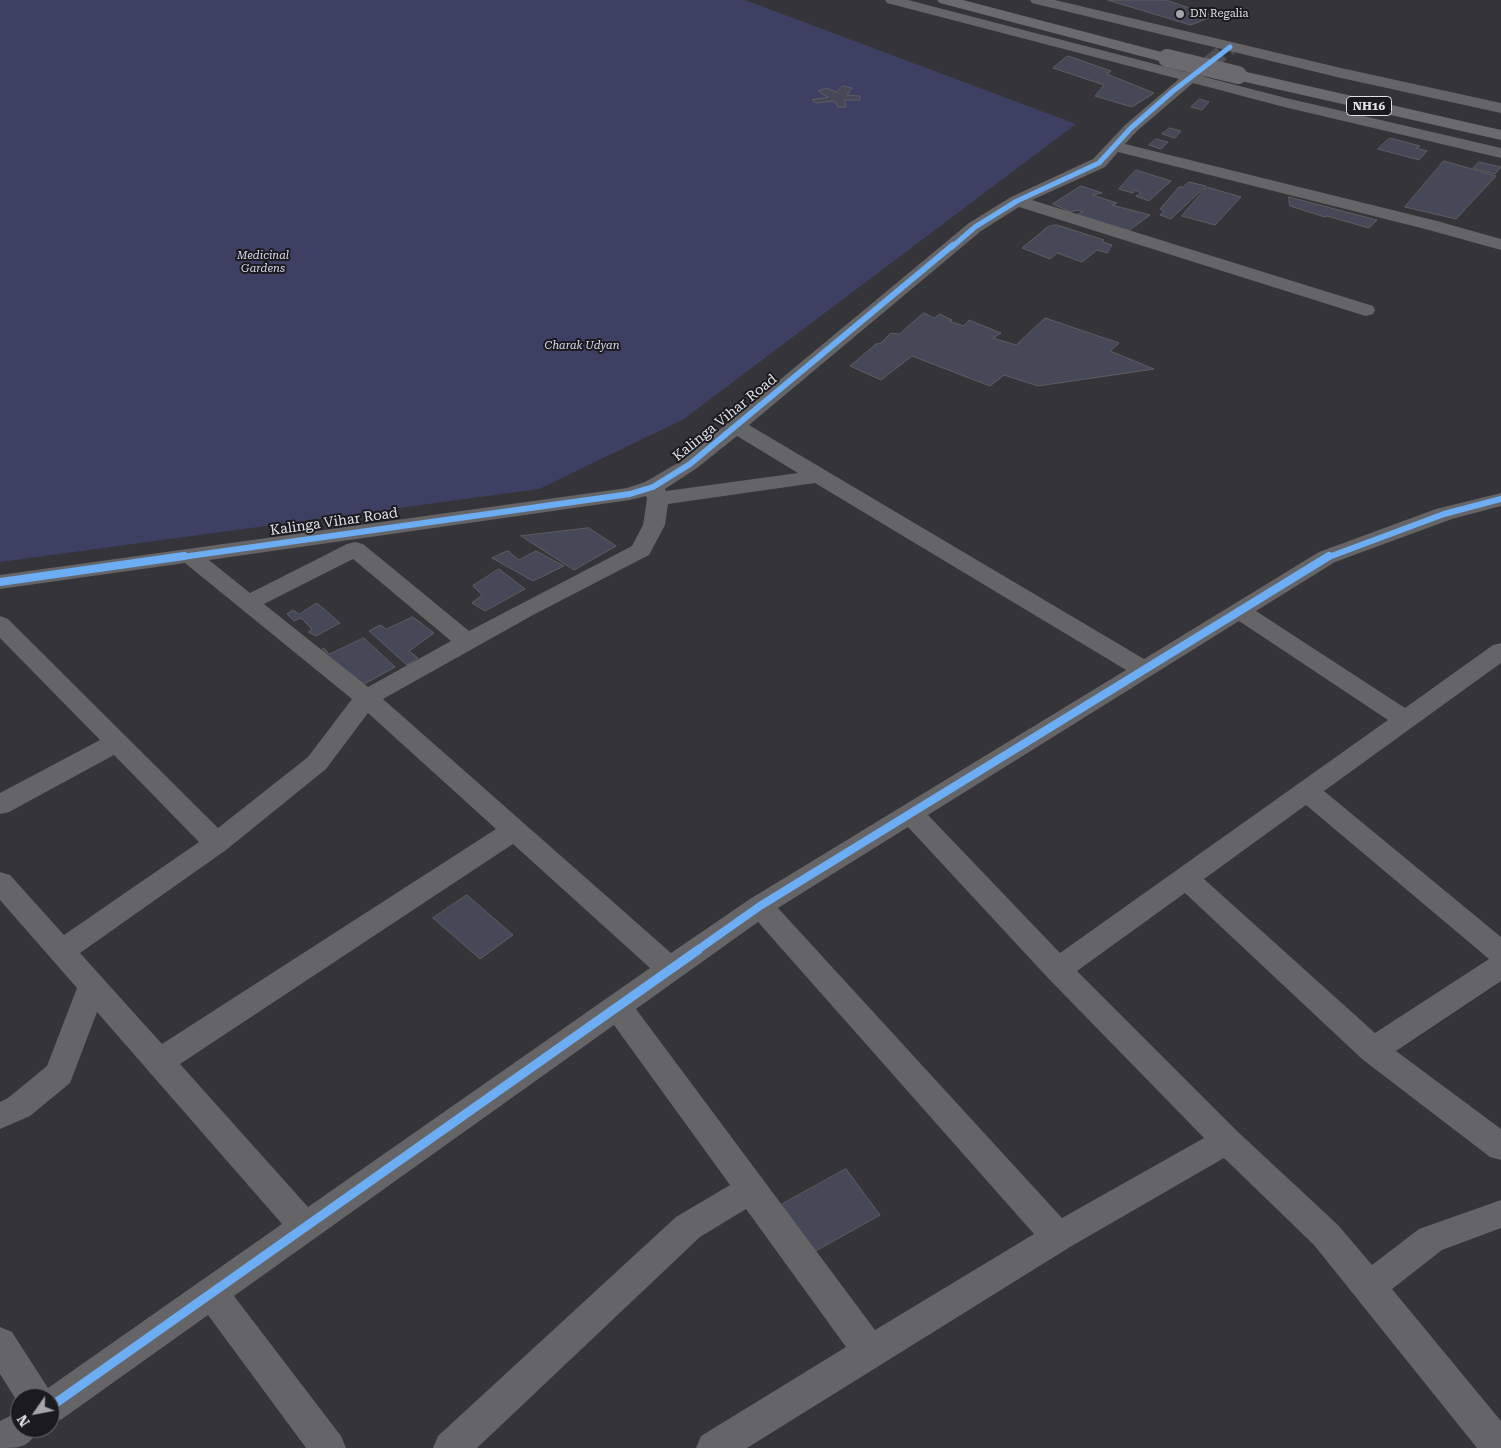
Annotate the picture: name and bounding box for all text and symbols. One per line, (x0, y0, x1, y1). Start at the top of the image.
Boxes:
place label: DN Regalia (1190, 7, 1248, 21)
marker: DN Regalia (1174, 8, 1186, 20)
road number: NH16 (1346, 96, 1392, 115)
park label: Medicinal Gardens (237, 249, 289, 275)
park label: Charak Udyan (545, 339, 619, 353)
street label: Kalinga Vihar Road (670, 371, 780, 465)
street label: Kalinga Vihar Road (269, 505, 399, 539)
north arrow (10, 1388, 60, 1438)
text: N (14, 1412, 33, 1430)

